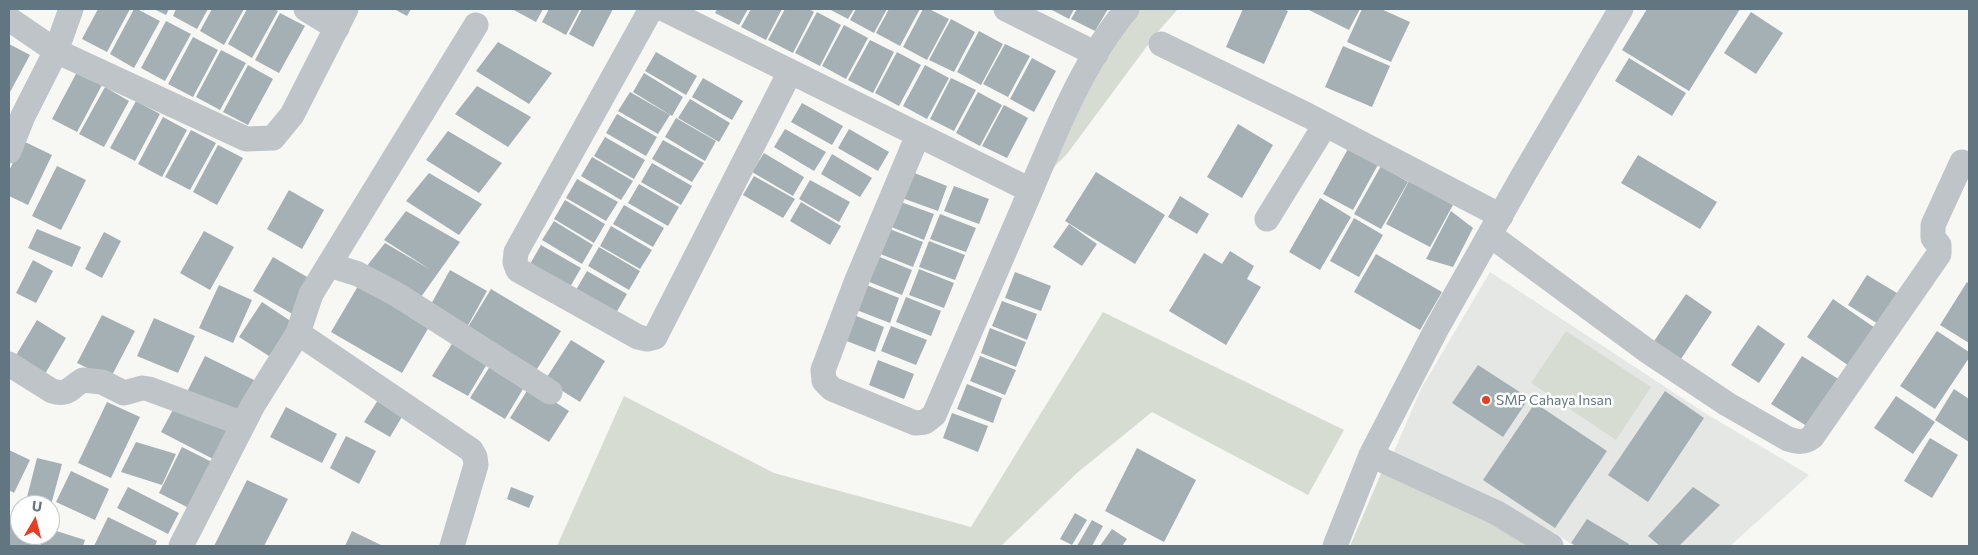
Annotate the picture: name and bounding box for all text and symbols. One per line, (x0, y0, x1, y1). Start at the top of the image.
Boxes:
place label: SMP Cahaya Insan (1496, 392, 1612, 408)
marker: SMP Cahaya Insan (1480, 394, 1492, 406)
north arrow (10, 495, 60, 545)
text: U (31, 497, 43, 515)

